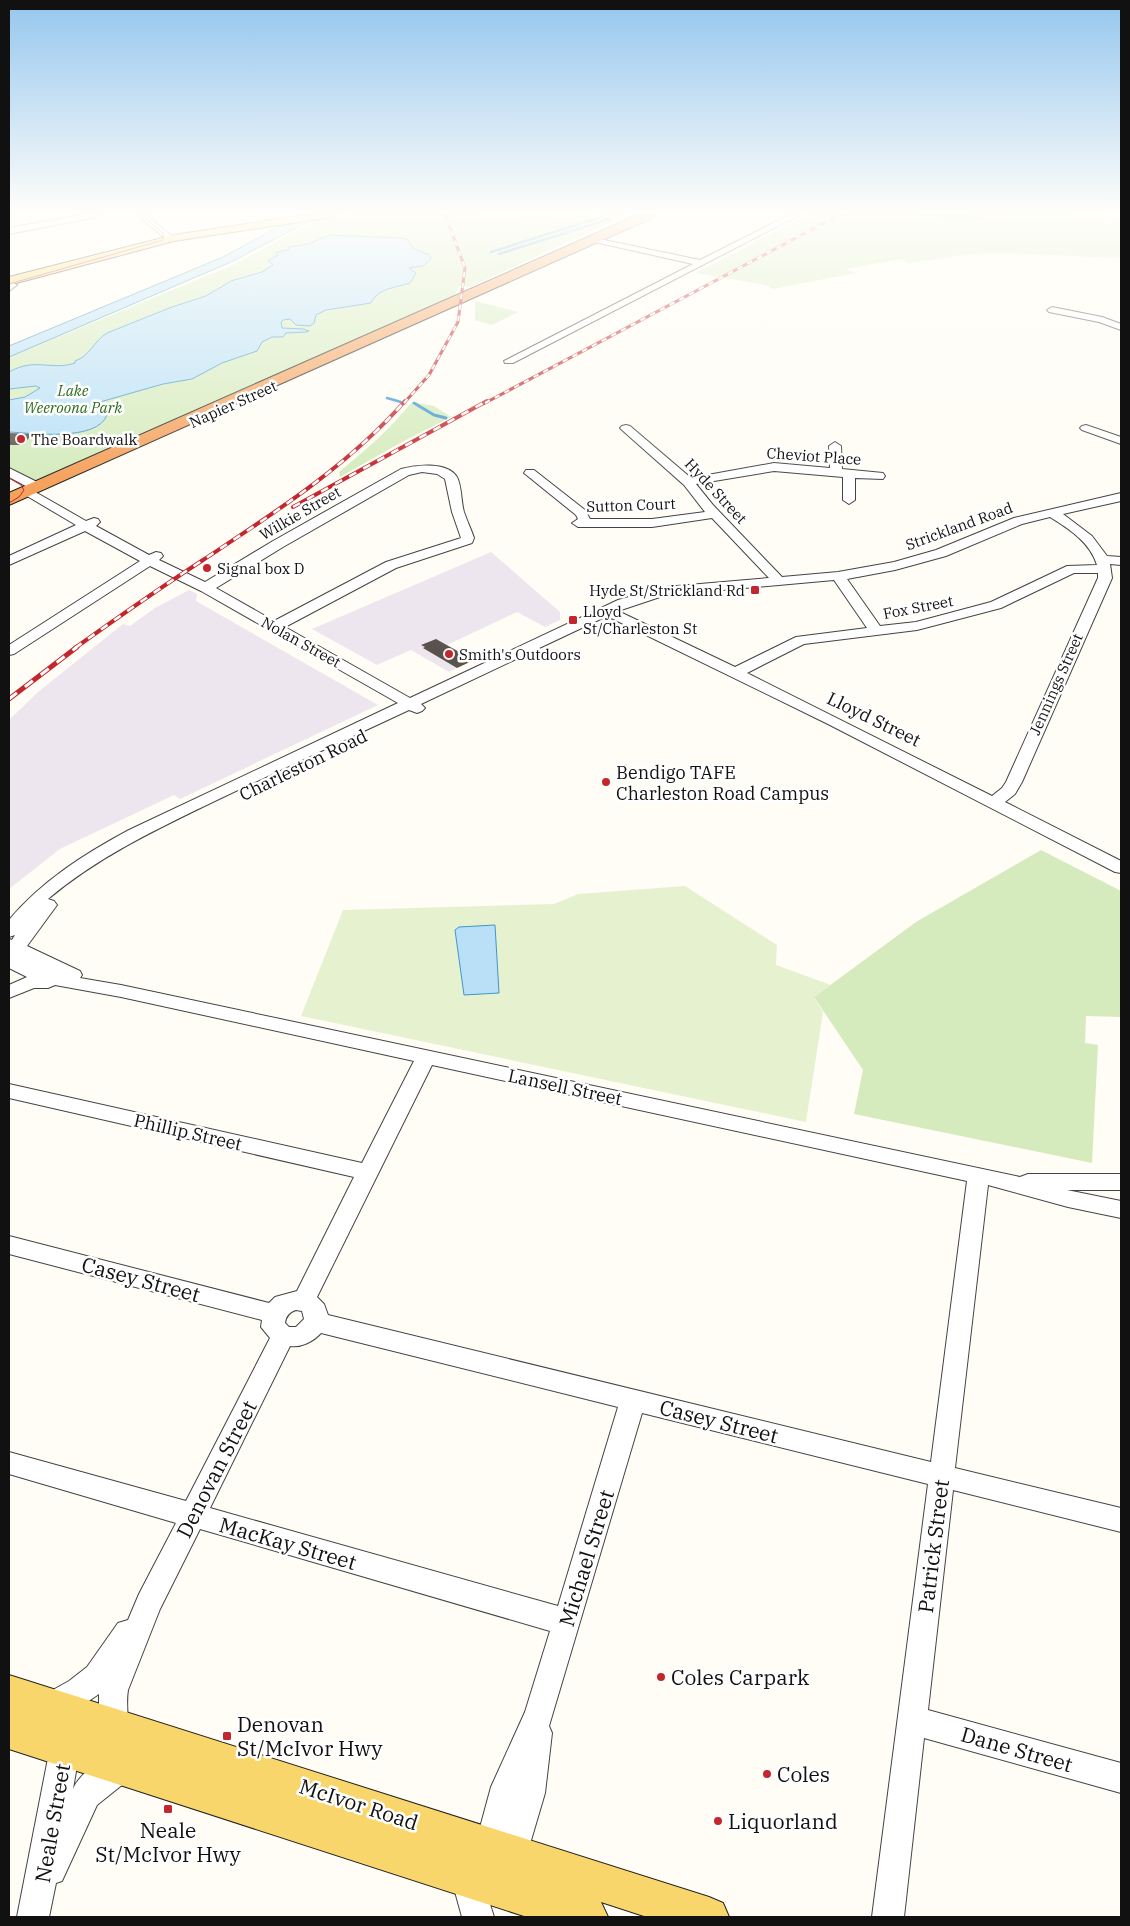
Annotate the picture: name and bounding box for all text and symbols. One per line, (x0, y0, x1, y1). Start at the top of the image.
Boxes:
street label: Napier Street (186, 376, 280, 432)
park label: Lake Weeroona Park (24, 381, 122, 417)
place label: The Boardwalk (31, 430, 138, 449)
marker: The Boardwalk (15, 433, 27, 445)
street label: Cheviot Place (766, 443, 862, 469)
street label: Hyde Street (681, 454, 751, 528)
street label: Wilkie Street (256, 482, 344, 544)
street label: Sutton Court (586, 494, 676, 516)
street label: Strickland Road (903, 498, 1015, 554)
place label: Signal box D (217, 559, 304, 578)
marker: Signal box D (201, 562, 213, 574)
place label: Hyde St/Strickland Rd (589, 581, 745, 600)
marker: Hyde St/Strickland Rd (749, 584, 761, 596)
street label: Fox Street (881, 591, 955, 623)
place label: Lloyd St/Charleston St (583, 602, 697, 638)
street label: Nolan Street (258, 612, 344, 672)
marker: Lloyd St/Charleston St (567, 614, 579, 626)
street label: Jennings Street (1025, 630, 1087, 738)
place label: Smith's Outdoors (459, 645, 581, 664)
marker: Smith's Outdoors (443, 648, 455, 660)
street label: Lloyd Street (823, 686, 925, 752)
street label: Charleston Road (235, 724, 371, 806)
place label: Bendigo TAFE Charleston Road Campus (616, 761, 829, 805)
marker: Bendigo TAFE Charleston Road Campus (600, 776, 612, 788)
street label: Lansell Street (506, 1064, 624, 1110)
street label: Phillip Street (132, 1108, 244, 1156)
street label: Casey Street (79, 1250, 203, 1308)
street label: Casey Street (657, 1393, 781, 1449)
street label: Denovan Street (169, 1395, 263, 1543)
street label: Patrick Street (911, 1478, 955, 1614)
street label: Michael Street (552, 1486, 620, 1630)
street label: MacKay Street (216, 1510, 360, 1576)
place label: Coles Carpark (671, 1663, 810, 1691)
marker: Coles Carpark (655, 1671, 667, 1683)
place label: Denovan St/McIvor Hwy (237, 1710, 383, 1762)
street label: Dane Street (958, 1720, 1076, 1778)
marker: Denovan St/McIvor Hwy (221, 1730, 233, 1742)
place label: Coles (777, 1760, 830, 1788)
street label: Neale Street (28, 1761, 76, 1885)
marker: Coles (761, 1768, 773, 1780)
street label: McIvor Road (296, 1772, 422, 1836)
marker: Neale St/McIvor Hwy (162, 1803, 174, 1815)
place label: Liquorland (728, 1807, 838, 1835)
marker: Liquorland (712, 1815, 724, 1827)
place label: Neale St/McIvor Hwy (95, 1816, 242, 1868)

